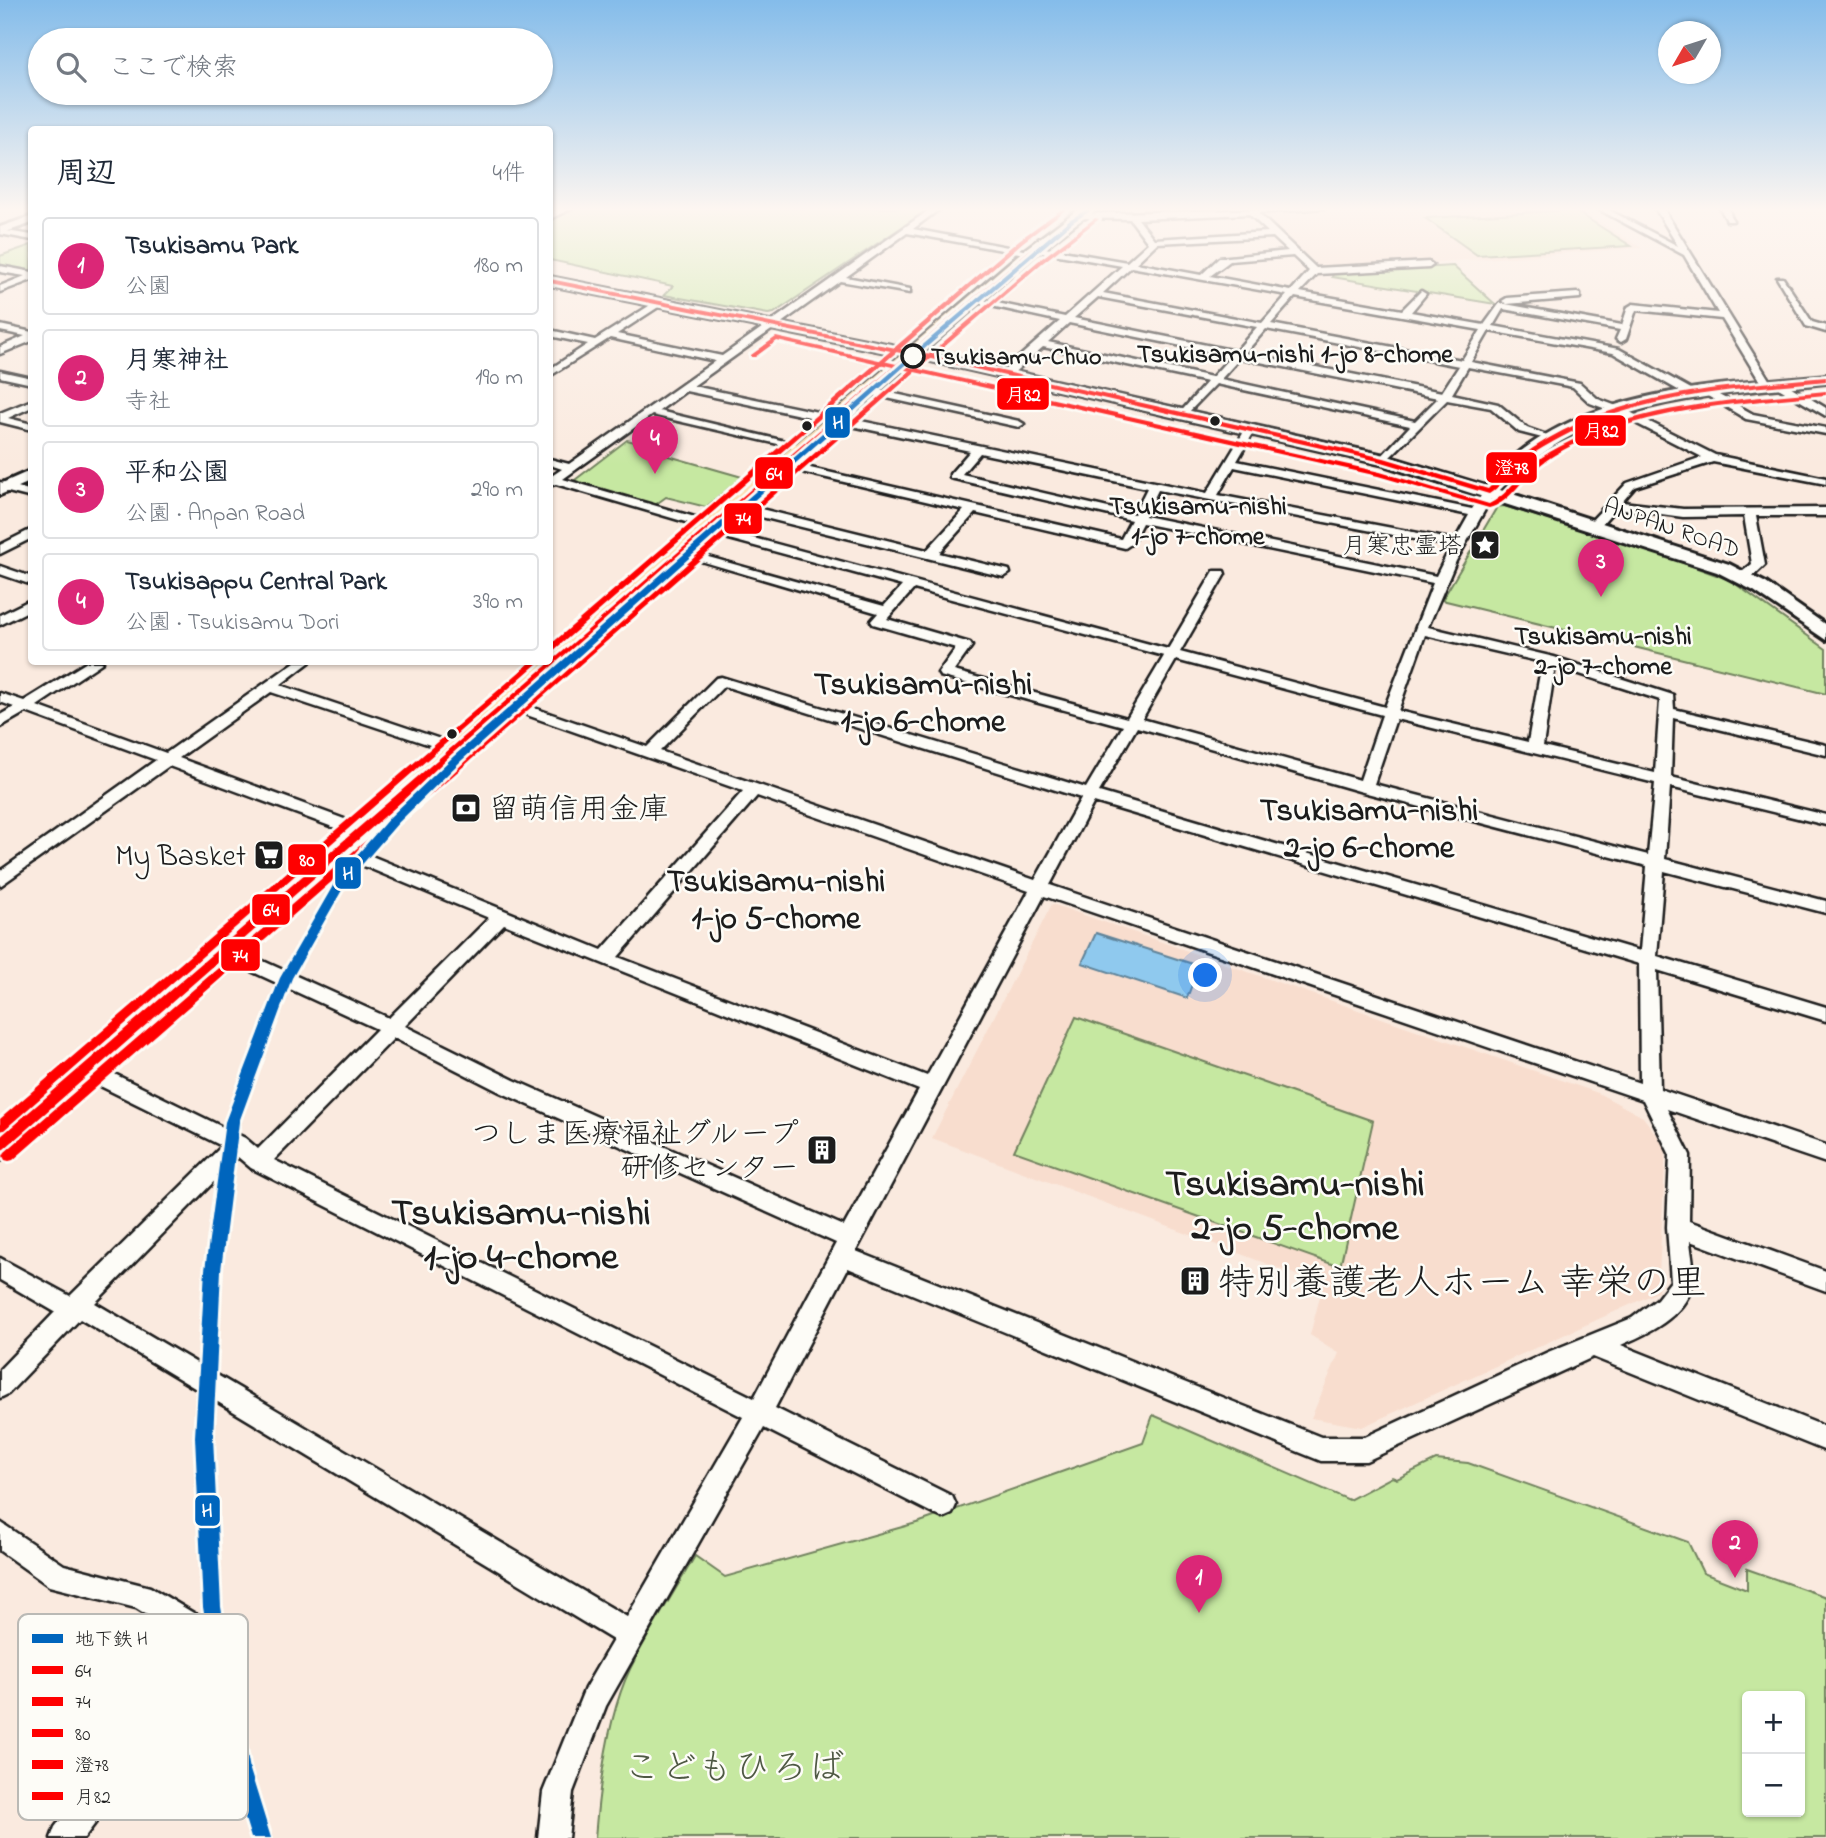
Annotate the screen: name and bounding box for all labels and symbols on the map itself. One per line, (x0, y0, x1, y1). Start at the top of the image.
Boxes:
north arrow (1658, 21, 1721, 84)
district label: Tsukisamu-nishi 1-jo 8-chome (1137, 337, 1454, 375)
place label: Tsukisamu-Chuo (931, 341, 1101, 376)
marker: Tsukisamu-Chuo (901, 344, 925, 368)
line badge: 月82 (996, 377, 1050, 411)
text: 月82 (1005, 383, 1041, 410)
line badge: H (824, 406, 851, 439)
text: H (832, 411, 844, 438)
unlabelled marker (1208, 414, 1222, 428)
line badge: 月82 (1574, 414, 1627, 447)
pin: 4 (632, 416, 678, 474)
unlabelled marker (800, 419, 814, 433)
text: 月82 (1583, 419, 1619, 446)
line badge: 澄78 (1485, 451, 1538, 484)
line badge: 64 (754, 456, 794, 490)
text: 澄78 (1495, 456, 1529, 483)
text: 64 (766, 462, 782, 489)
district label: Tsukisamu-nishi 1-jo 7-chome (1109, 489, 1287, 557)
street label: ANPAN ROAD (1598, 490, 1744, 569)
line badge: 74 (723, 502, 763, 535)
text: 74 (735, 507, 751, 534)
place icon: 月寒忠霊塔 (1468, 528, 1502, 562)
place label: 月寒忠霊塔 (1342, 530, 1462, 565)
pin: 3 (1578, 539, 1624, 597)
district label: Tsukisamu-nishi 2-jo 7-chome (1514, 619, 1692, 687)
district label: Tsukisamu-nishi 1-jo 6-chome (814, 663, 1032, 747)
unlabelled marker (445, 727, 459, 741)
place label: 留萌信用金庫 (489, 789, 669, 833)
district label: Tsukisamu-nishi 2-jo 6-chome (1260, 789, 1478, 873)
bank icon: 留萌信用金庫 (449, 791, 483, 825)
place label: My Basket (115, 836, 246, 880)
supermarket icon: My Basket (252, 838, 286, 872)
line badge: 80 (287, 843, 327, 876)
text: 80 (298, 848, 315, 875)
line badge: H (334, 856, 362, 890)
district label: Tsukisamu-nishi 1-jo 5-chome (667, 860, 885, 944)
text: H (342, 862, 354, 889)
line badge: 64 (251, 893, 291, 926)
text: 64 (263, 898, 279, 925)
line badge: 74 (220, 938, 261, 972)
text: 74 (232, 944, 248, 971)
your location (1188, 958, 1222, 992)
place label: つしま医療福祉グループ 研修センター (471, 1114, 799, 1192)
building icon: つしま医療福祉グループ 研修センター (805, 1133, 839, 1167)
district label: Tsukisamu-nishi 2-jo 5-chome (1165, 1158, 1425, 1258)
district label: Tsukisamu-nishi 1-jo 4-chome (391, 1187, 651, 1287)
place label: 特別養護老人ホーム 幸栄の里 (1218, 1258, 1707, 1312)
building icon: 特別養護老人ホーム 幸栄の里 (1178, 1264, 1212, 1298)
line badge: H (194, 1494, 221, 1527)
text: H (201, 1499, 213, 1526)
pin: 2 (1712, 1520, 1758, 1578)
pin: 1 (1176, 1555, 1222, 1613)
legend (18, 1614, 248, 1820)
text: 地下鉄 H (75, 1627, 148, 1654)
text: 64 (75, 1659, 91, 1686)
text: 74 (75, 1690, 91, 1717)
text: 80 (75, 1722, 90, 1749)
park label: こどもひろば (623, 1743, 845, 1797)
text: 澄78 (75, 1753, 109, 1780)
text: 月82 (75, 1785, 111, 1812)

